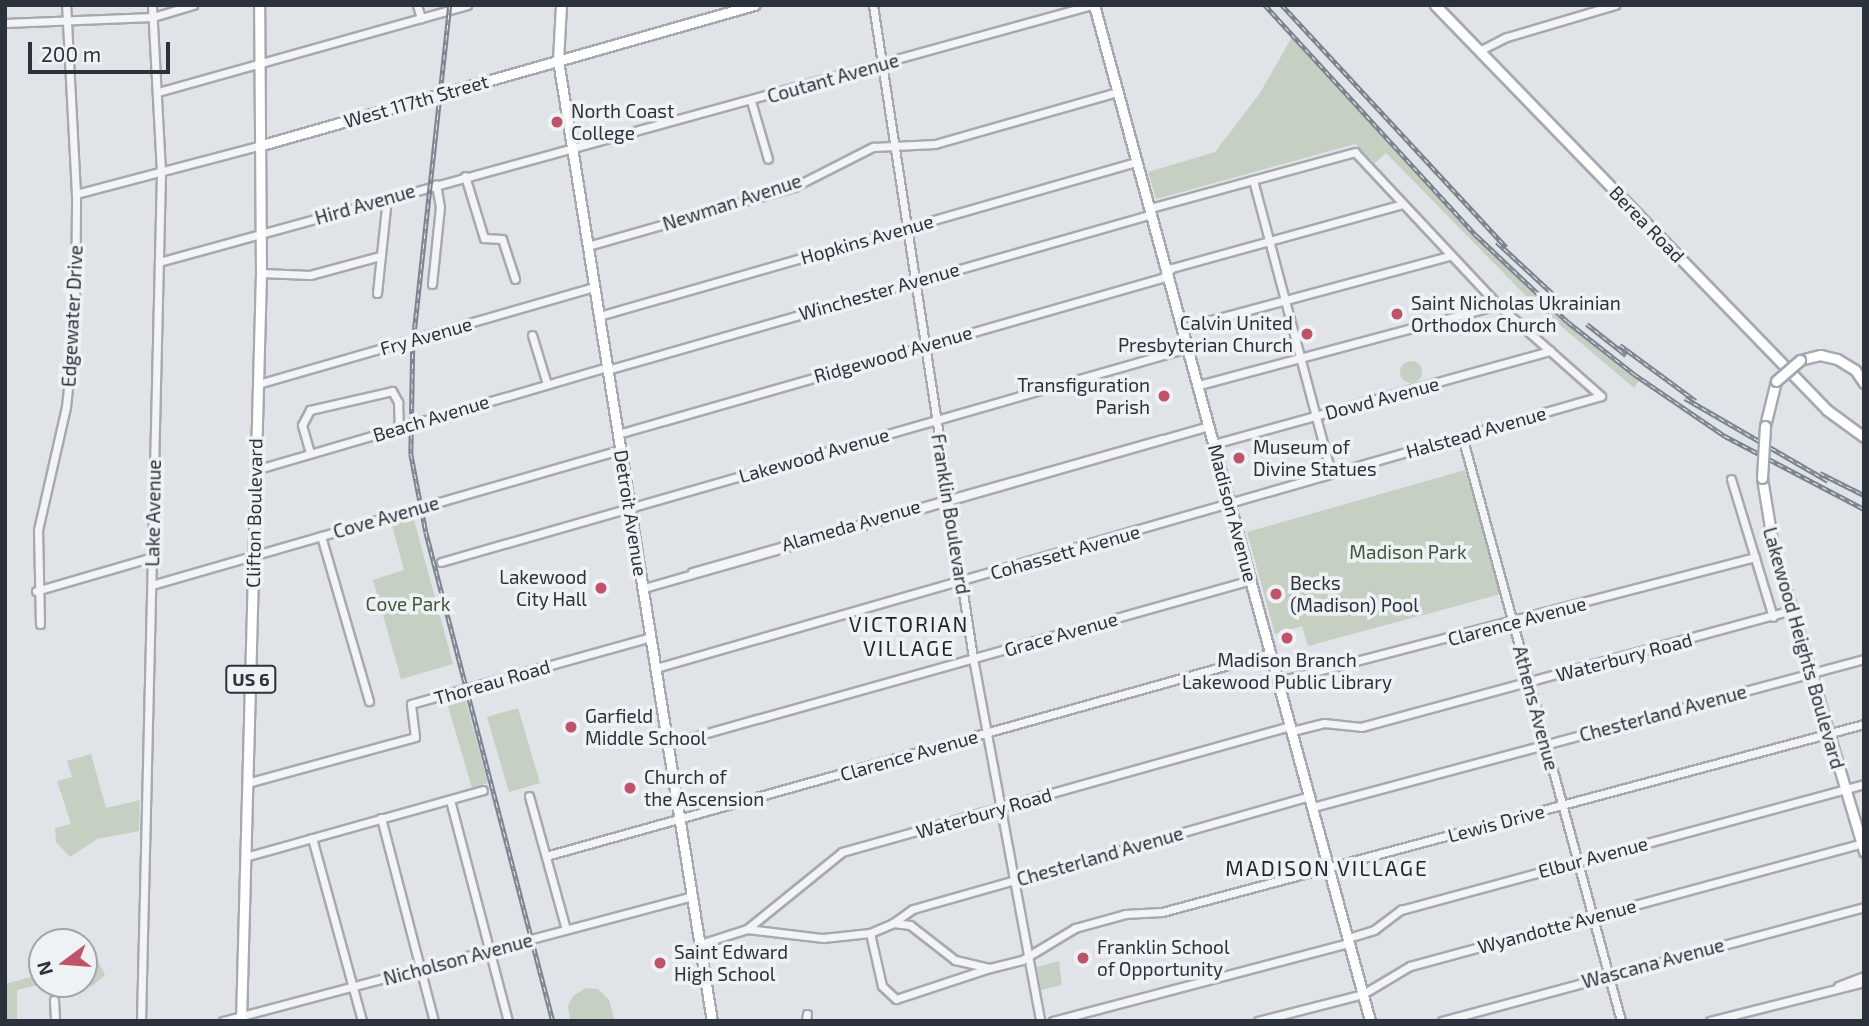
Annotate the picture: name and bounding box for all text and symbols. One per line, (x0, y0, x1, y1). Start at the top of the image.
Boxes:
scale bar (32, 28, 173, 72)
text: 200 m (41, 41, 101, 66)
street label: Coutant Avenue (764, 48, 902, 108)
street label: West 117th Street (341, 69, 491, 133)
place label: North Coast College (571, 100, 674, 144)
marker: North Coast College (549, 114, 565, 130)
street label: Newman Avenue (659, 169, 805, 235)
street label: Hird Avenue (312, 179, 418, 229)
street label: Berea Road (1605, 181, 1689, 267)
street label: Hopkins Avenue (798, 209, 936, 269)
street label: Edgewater Drive (57, 244, 87, 388)
street label: Winchester Avenue (796, 257, 962, 325)
place label: Saint Nicholas Ukrainian Orthodox Church (1411, 292, 1621, 336)
marker: Saint Nicholas Ukrainian Orthodox Church (1389, 306, 1405, 322)
street label: Fry Avenue (377, 312, 475, 360)
place label: Calvin United Presbyterian Church (1118, 312, 1293, 356)
street label: Ridgewood Avenue (811, 320, 975, 388)
marker: Calvin United Presbyterian Church (1299, 326, 1315, 342)
street label: Dowd Avenue (1322, 372, 1442, 424)
place label: Transfiguration Parish (1017, 374, 1150, 418)
marker: Transfiguration Parish (1156, 388, 1172, 404)
street label: Beach Avenue (370, 389, 492, 447)
street label: Halstead Avenue (1403, 401, 1549, 463)
street label: Lakewood Avenue (736, 423, 892, 487)
street label: Franklin Boulevard (927, 432, 975, 596)
place label: Museum of Divine Statues (1253, 436, 1377, 480)
street label: Clifton Boulevard (241, 438, 267, 588)
street label: Madison Avenue (1204, 441, 1262, 585)
street label: Detroit Avenue (610, 448, 652, 578)
marker: Museum of Divine Statues (1231, 450, 1247, 466)
street label: Lake Avenue (141, 459, 165, 567)
street label: Cove Avenue (330, 491, 442, 543)
street label: Alameda Avenue (779, 494, 923, 556)
street label: Cohassett Avenue (987, 520, 1143, 584)
street label: Lakewood Heights Boulevard (1759, 525, 1849, 771)
park label: Madison Park (1349, 541, 1467, 563)
place label: Lakewood City Hall (499, 566, 587, 610)
place label: Becks (Madison) Pool (1290, 572, 1419, 616)
marker: Lakewood City Hall (593, 580, 609, 596)
marker: Becks (Madison) Pool (1268, 586, 1284, 602)
street label: Clarence Avenue (1445, 592, 1589, 650)
park label: Cove Park (366, 593, 450, 615)
street label: Grace Avenue (1002, 607, 1120, 661)
district label: VICTORIAN VILLAGE (850, 611, 968, 661)
street label: Waterbury Road (1553, 628, 1695, 686)
marker: Madison Branch Lakewood Public Library (1279, 630, 1295, 646)
street label: Athens Avenue (1508, 643, 1564, 773)
place label: Madison Branch Lakewood Public Library (1182, 649, 1392, 693)
street label: Thoreau Road (431, 655, 553, 709)
road number: US 6 (225, 664, 277, 694)
street label: Chesterland Avenue (1577, 680, 1749, 746)
place label: Garfield Middle School (585, 705, 706, 749)
marker: Garfield Middle School (563, 719, 579, 735)
street label: Clarence Avenue (837, 724, 981, 786)
place label: Church of the Ascension (644, 766, 765, 810)
marker: Church of the Ascension (622, 780, 638, 796)
street label: Waterbury Road (913, 783, 1055, 843)
street label: Lewis Drive (1445, 799, 1547, 847)
street label: Chesterland Avenue (1014, 821, 1186, 891)
street label: Elbur Avenue (1535, 831, 1651, 883)
district label: MADISON VILLAGE (1227, 855, 1427, 881)
street label: Wyandotte Avenue (1475, 894, 1639, 958)
north arrow (28, 928, 98, 998)
street label: Nicholson Avenue (381, 928, 535, 990)
street label: Wascana Avenue (1579, 933, 1727, 993)
place label: Franklin School of Opportunity (1097, 936, 1230, 980)
place label: Saint Edward High School (674, 941, 788, 985)
marker: Franklin School of Opportunity (1075, 950, 1091, 966)
marker: Saint Edward High School (652, 955, 668, 971)
text: N (31, 959, 57, 978)

